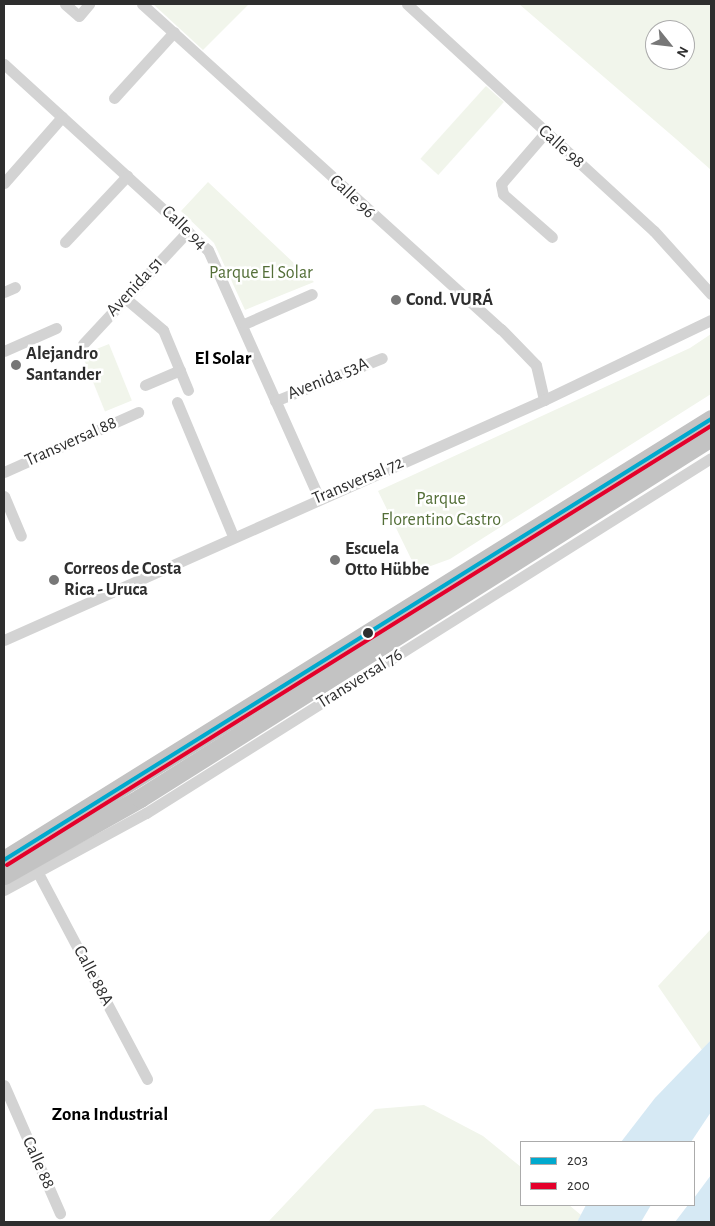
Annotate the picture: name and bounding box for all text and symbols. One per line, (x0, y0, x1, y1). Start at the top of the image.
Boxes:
north arrow (645, 20, 695, 70)
text: N (674, 44, 691, 59)
street label: Calle 98 (533, 121, 589, 173)
street label: Calle 96 (325, 170, 379, 224)
street label: Calle 94 (157, 201, 211, 255)
street label: Avenida 51 (102, 253, 168, 321)
park label: Parque El Solar (209, 262, 313, 284)
place label: Cond. VURÁ (406, 289, 493, 311)
marker: Cond. VURÁ (390, 294, 402, 306)
place label: Alejandro Santander (26, 344, 101, 386)
district label: El Solar (195, 348, 251, 370)
street label: Avenida 53A (284, 353, 372, 405)
marker: Alejandro Santander (10, 359, 22, 371)
street label: Transversal 88 (22, 412, 120, 472)
street label: Transversal 72 (309, 452, 407, 510)
park label: Parque Florentino Castro (381, 489, 501, 532)
place label: Escuela Otto Hübbe (345, 539, 429, 582)
marker: Escuela Otto Hübbe (329, 554, 341, 566)
place label: Correos de Costa Rica - Uruca (64, 559, 182, 602)
marker: Correos de Costa Rica - Uruca (48, 574, 60, 586)
unlabelled marker (363, 628, 373, 638)
street label: Transversal 76 (313, 644, 407, 714)
street label: Calle 88A (68, 942, 118, 1010)
district label: Zona Industrial (52, 1104, 168, 1126)
street label: Calle 88 (17, 1134, 59, 1192)
legend (520, 1141, 695, 1206)
text: 203 (567, 1153, 588, 1168)
text: 200 (567, 1178, 590, 1193)

